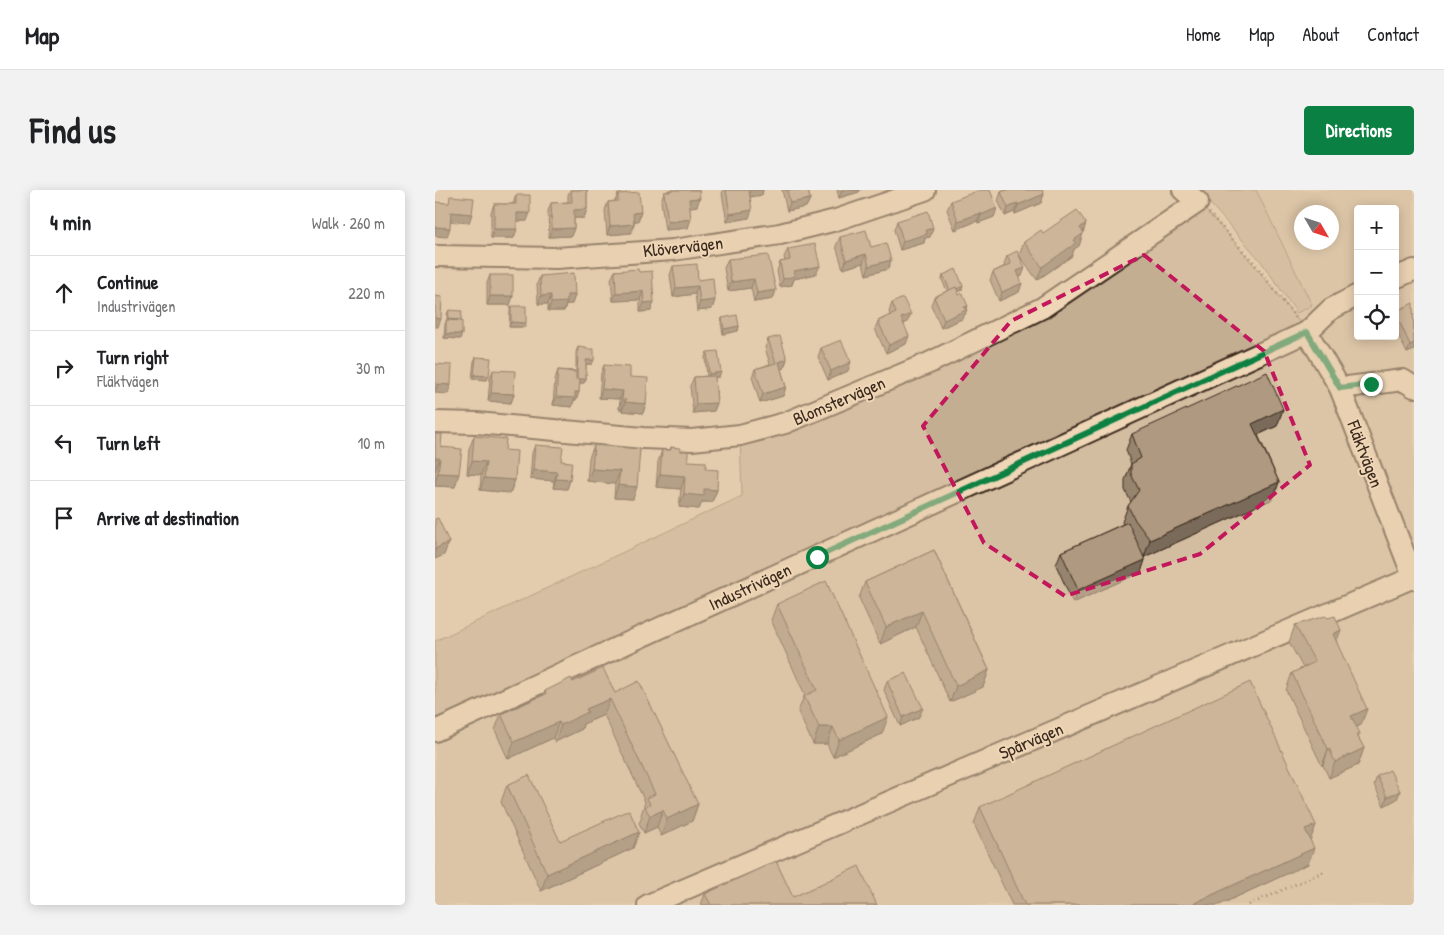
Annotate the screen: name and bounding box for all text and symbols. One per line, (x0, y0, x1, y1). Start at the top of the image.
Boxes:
text: Map (25, 19, 59, 51)
text: Home (1186, 22, 1221, 47)
text: Map (1249, 22, 1274, 47)
text: About (1302, 22, 1339, 47)
text: Contact (1367, 22, 1419, 47)
button: Directions (1304, 106, 1414, 155)
text: Find us (30, 107, 116, 154)
north arrow (1294, 205, 1339, 250)
map controls (1354, 205, 1399, 340)
button: + (1354, 205, 1399, 250)
text: 4 min (50, 208, 91, 237)
text: Walk · 260 m (312, 212, 385, 234)
street label: Klövervägen (642, 230, 724, 263)
button: − (1354, 250, 1399, 295)
text: Continue (97, 269, 158, 295)
icon: ahead (50, 279, 78, 307)
text: 220 m (348, 282, 385, 304)
text: Industrivägen (97, 295, 175, 317)
button: locate (1354, 295, 1399, 340)
text: Turn right (97, 344, 168, 370)
icon: right (50, 354, 78, 382)
text: 30 m (356, 357, 385, 379)
text: Fläktvägen (97, 370, 159, 392)
street label: Blomstervägen (789, 370, 889, 431)
route end (1360, 373, 1383, 396)
street label: Fläktvägen (1341, 416, 1390, 491)
icon: left (50, 429, 78, 457)
text: Turn left (97, 430, 160, 456)
text: 10 m (357, 432, 385, 454)
icon: arrive (50, 504, 78, 532)
text: Arrive at destination (97, 505, 239, 531)
route start (806, 546, 829, 569)
street label: Industrivägen (705, 557, 795, 617)
street label: Spårvägen (995, 716, 1067, 765)

